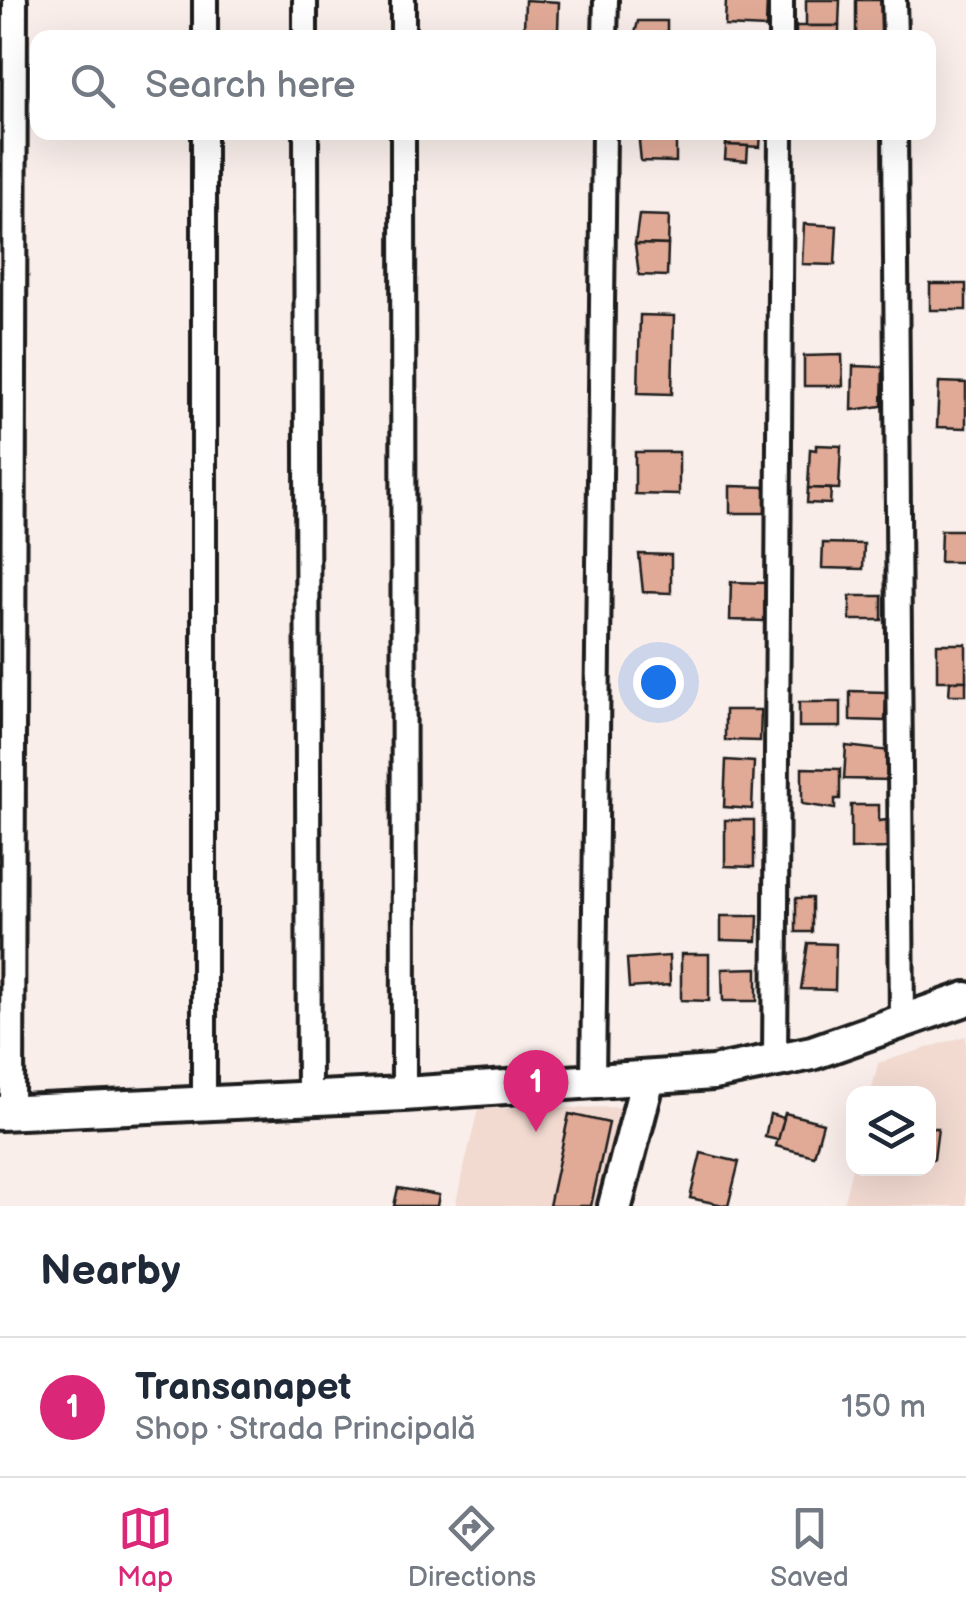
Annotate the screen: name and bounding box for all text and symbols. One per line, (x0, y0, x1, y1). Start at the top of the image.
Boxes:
search box (30, 30, 936, 140)
icon: search (65, 58, 120, 113)
text: Search here (145, 63, 356, 108)
your location (633, 657, 684, 708)
pin: 1 (504, 1050, 568, 1132)
map controls (846, 1086, 936, 1176)
button: layers (846, 1086, 936, 1176)
text: Nearby (40, 1246, 180, 1297)
text: Transanapet (135, 1365, 351, 1410)
text: 1 (66, 1388, 79, 1427)
text: 150 m (841, 1388, 926, 1427)
text: Shop · Strada Principală (135, 1410, 476, 1449)
tab: Map (117, 1501, 173, 1594)
tab: Directions (407, 1501, 536, 1594)
tab: Saved (770, 1501, 849, 1594)

